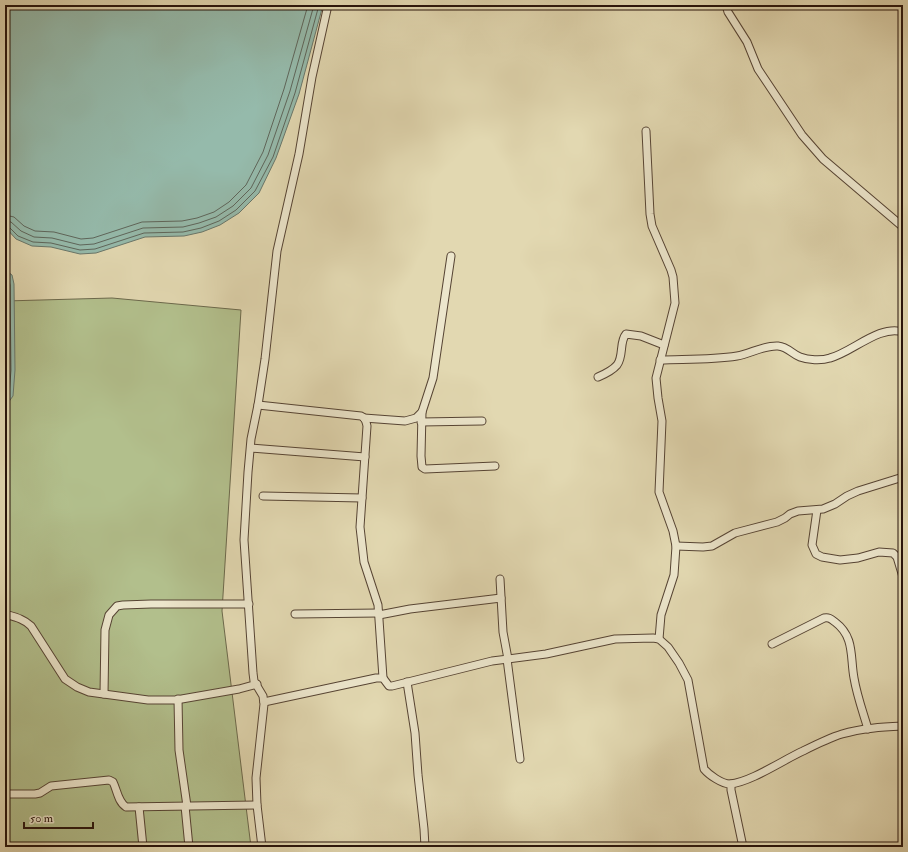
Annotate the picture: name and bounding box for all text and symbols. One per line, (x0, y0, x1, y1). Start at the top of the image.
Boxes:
scale bar (24, 804, 93, 830)
text: 50 m (30, 811, 54, 826)

